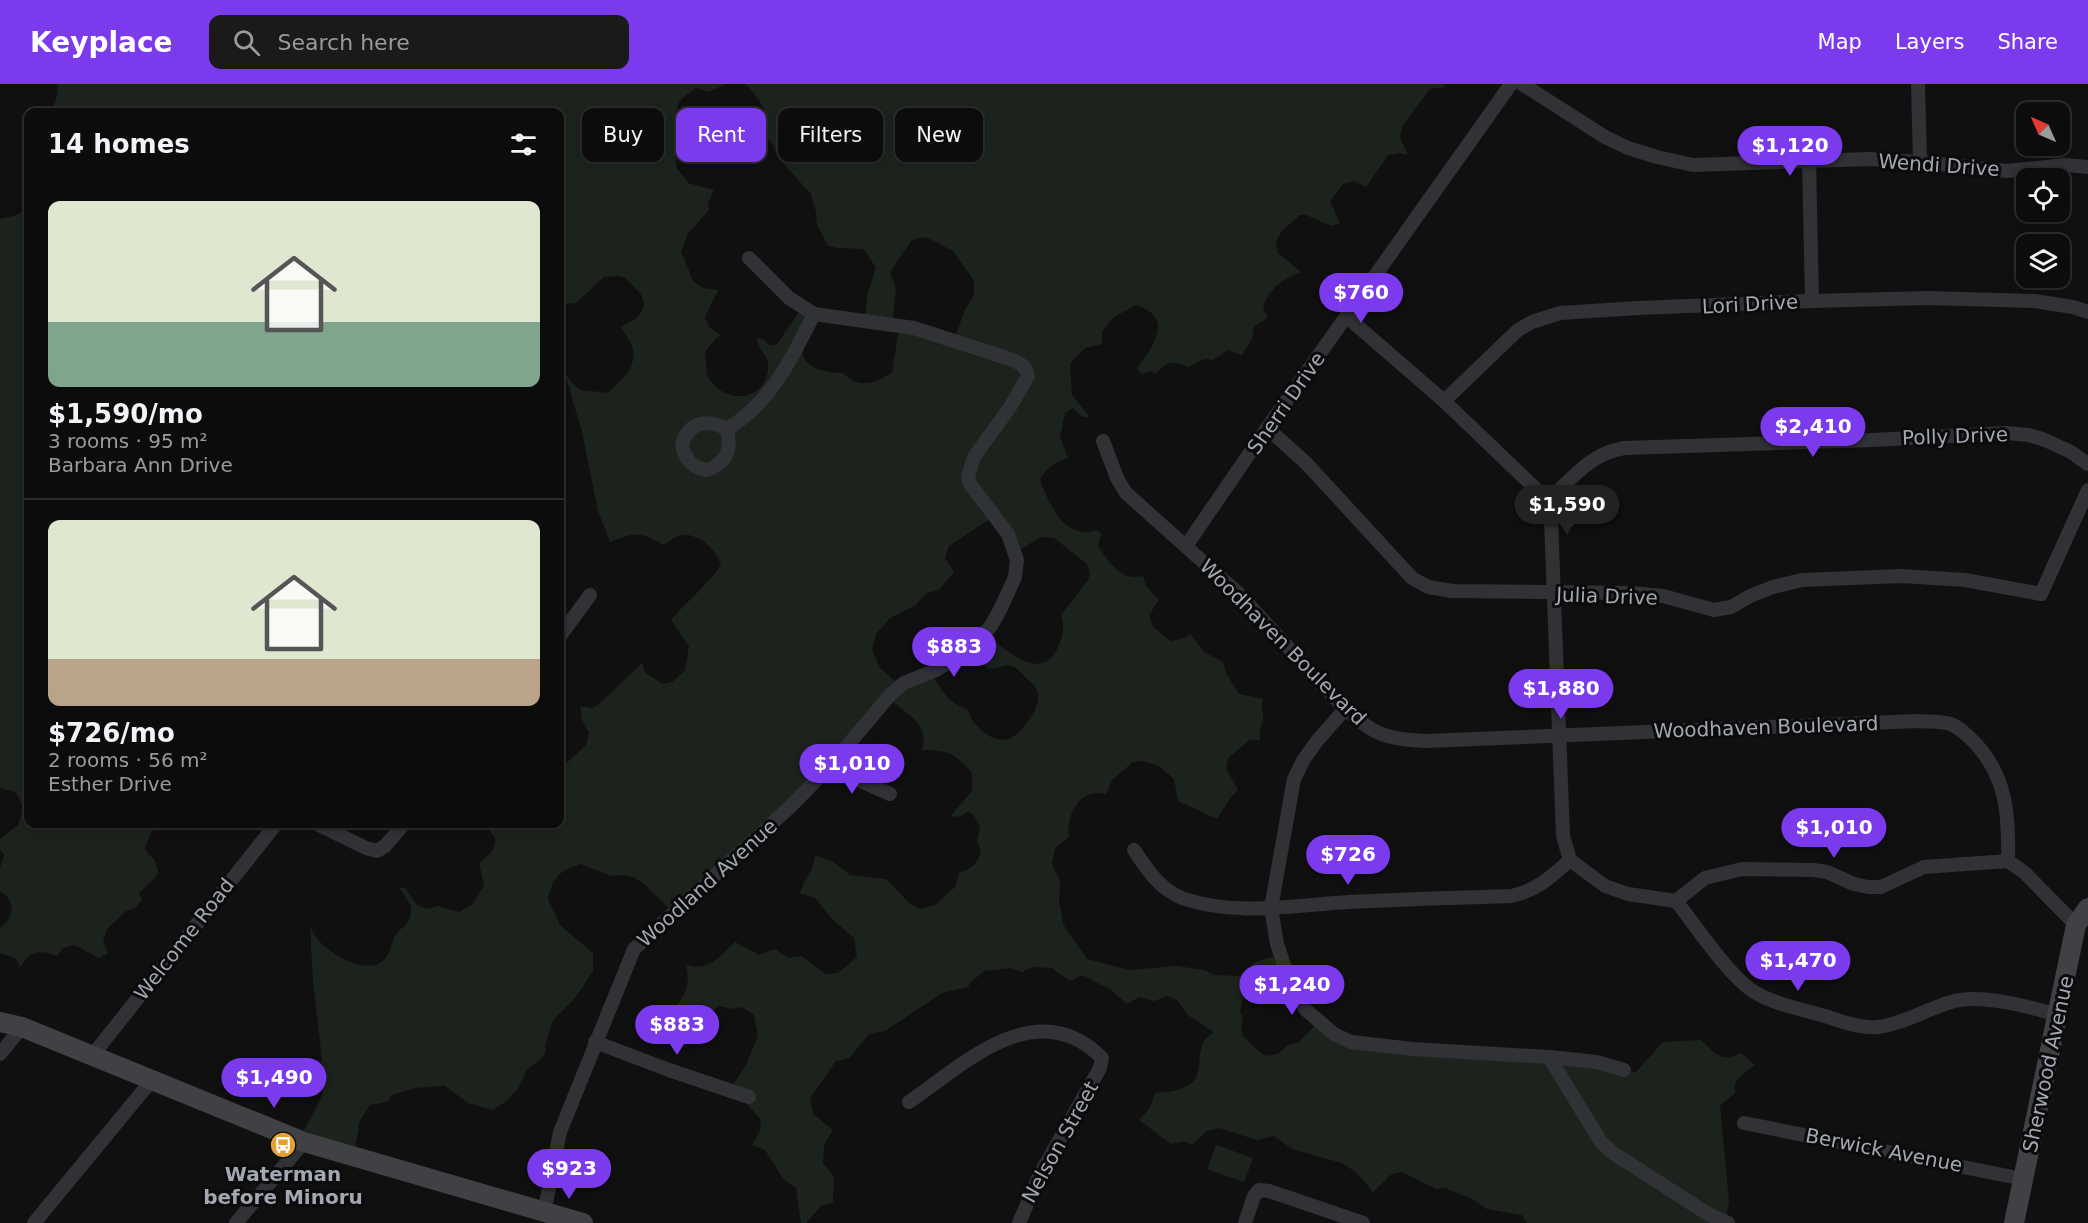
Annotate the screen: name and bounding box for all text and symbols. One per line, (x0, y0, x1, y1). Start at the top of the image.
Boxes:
search box (209, 15, 629, 69)
text: Keyplace (30, 26, 173, 59)
icon: search (230, 26, 263, 59)
text: Search here (278, 30, 410, 55)
text: Map (1818, 30, 1862, 54)
text: Layers (1895, 30, 1964, 54)
text: Share (1997, 30, 2058, 54)
north arrow (2016, 102, 2070, 156)
map controls (2016, 102, 2070, 288)
chip: Buy (582, 108, 664, 162)
chip: Rent (676, 108, 766, 162)
chip: Filters (778, 108, 883, 162)
chip: New (895, 108, 983, 162)
pin: $1,120 (1741, 126, 1839, 177)
icon: filters (507, 128, 540, 161)
text: 14 homes (48, 129, 190, 159)
text: $1,120 (1751, 133, 1829, 157)
street label: Wendi Drive (1878, 149, 2000, 181)
button: locate (2016, 168, 2070, 222)
button: layers (2016, 234, 2070, 288)
icon: home (240, 240, 348, 348)
pin: $760 (1325, 273, 1397, 324)
text: $760 (1333, 280, 1389, 304)
street label: Lori Drive (1701, 289, 1799, 319)
street label: Sherri Drive (1242, 347, 1330, 459)
text: $1,590/mo (48, 399, 203, 429)
pin: $2,410 (1764, 407, 1862, 458)
text: $2,410 (1774, 414, 1852, 438)
street label: Polly Drive (1902, 422, 2008, 450)
text: 3 rooms · 95 m² (48, 429, 208, 453)
text: Barbara Ann Drive (48, 453, 233, 477)
pin: $1,590 (1518, 485, 1616, 536)
text: $1,590 (1528, 492, 1606, 516)
street label: Woodhaven Boulevard (1195, 554, 1371, 730)
icon: home (240, 559, 348, 667)
street label: Julia Drive (1554, 582, 1658, 610)
pin: $883 (918, 627, 990, 678)
text: $883 (926, 634, 982, 658)
pin: $1,880 (1512, 669, 1610, 720)
text: $1,880 (1522, 676, 1600, 700)
street label: Woodhaven Boulevard (1653, 711, 1879, 743)
text: $726/mo (48, 718, 175, 748)
pin: $1,010 (803, 744, 901, 795)
text: 2 rooms · 56 m² (48, 748, 208, 772)
text: $1,010 (813, 751, 891, 775)
text: Esther Drive (48, 772, 172, 796)
pin: $1,010 (1785, 808, 1883, 859)
street label: Woodland Avenue (632, 814, 782, 952)
text: $1,010 (1795, 815, 1873, 839)
pin: $726 (1312, 835, 1384, 886)
text: $726 (1320, 842, 1376, 866)
street label: Welcome Road (129, 873, 239, 1005)
pin: $1,470 (1749, 941, 1847, 992)
text: $1,470 (1759, 948, 1837, 972)
pin: $1,240 (1243, 965, 1341, 1016)
text: $1,240 (1253, 972, 1331, 996)
street label: Sherwood Avenue (2018, 973, 2078, 1155)
pin: $883 (641, 1005, 713, 1056)
text: $883 (649, 1012, 705, 1036)
pin: $1,490 (225, 1058, 323, 1109)
text: $1,490 (235, 1065, 313, 1089)
street label: Nelson Street (1017, 1077, 1103, 1207)
street label: Berwick Avenue (1803, 1123, 1965, 1177)
bus stop icon: Waterman before Minoru (268, 1130, 298, 1160)
pin: $923 (533, 1149, 605, 1200)
text: $923 (541, 1156, 597, 1180)
place label: Waterman before Minoru (203, 1162, 363, 1209)

